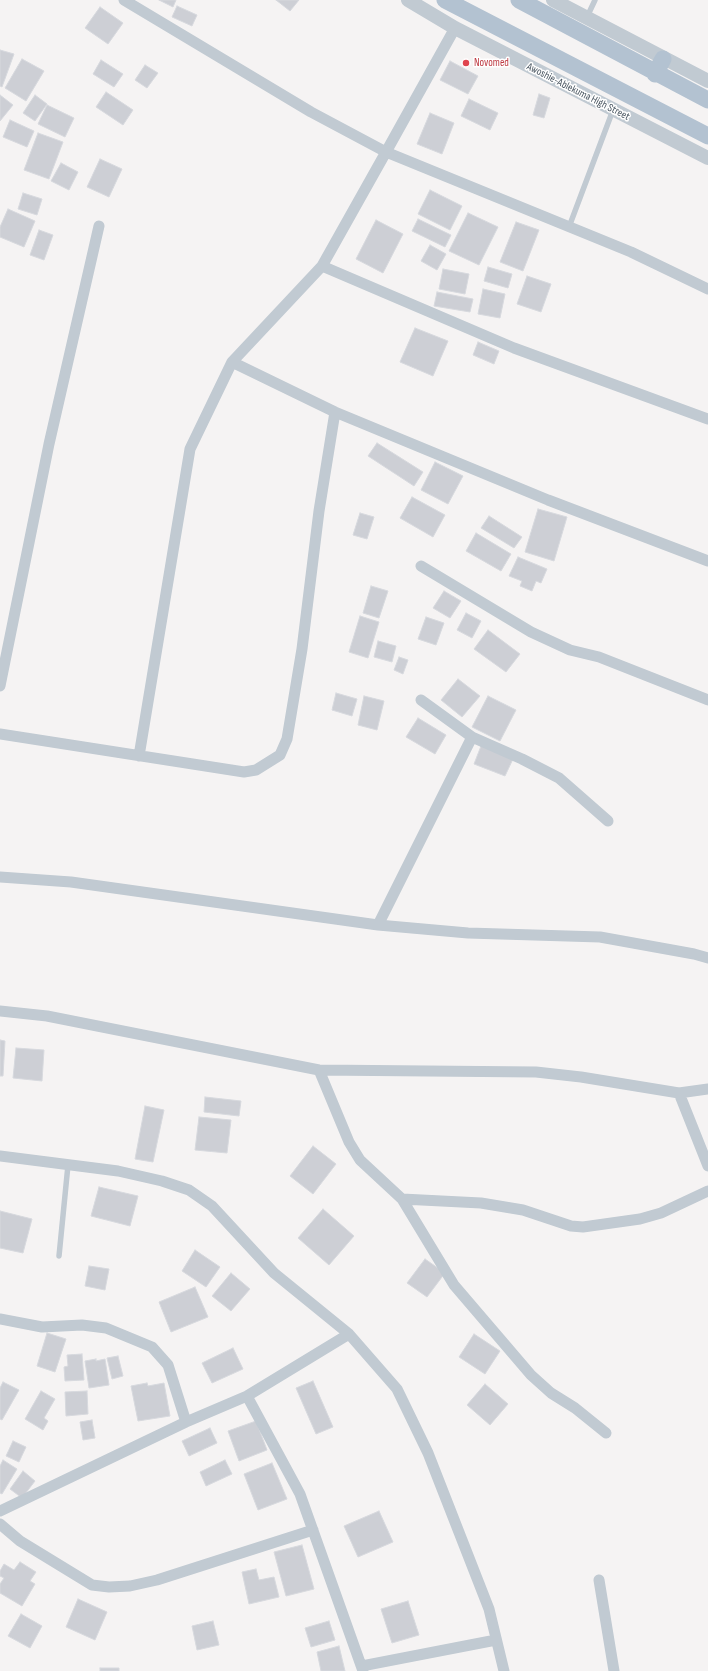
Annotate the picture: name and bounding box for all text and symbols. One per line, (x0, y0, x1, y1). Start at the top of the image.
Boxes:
place label: Novomed (474, 56, 509, 70)
marker: Novomed (461, 58, 471, 68)
street label: Awoshie-Ablekuma High Street (524, 60, 632, 124)

